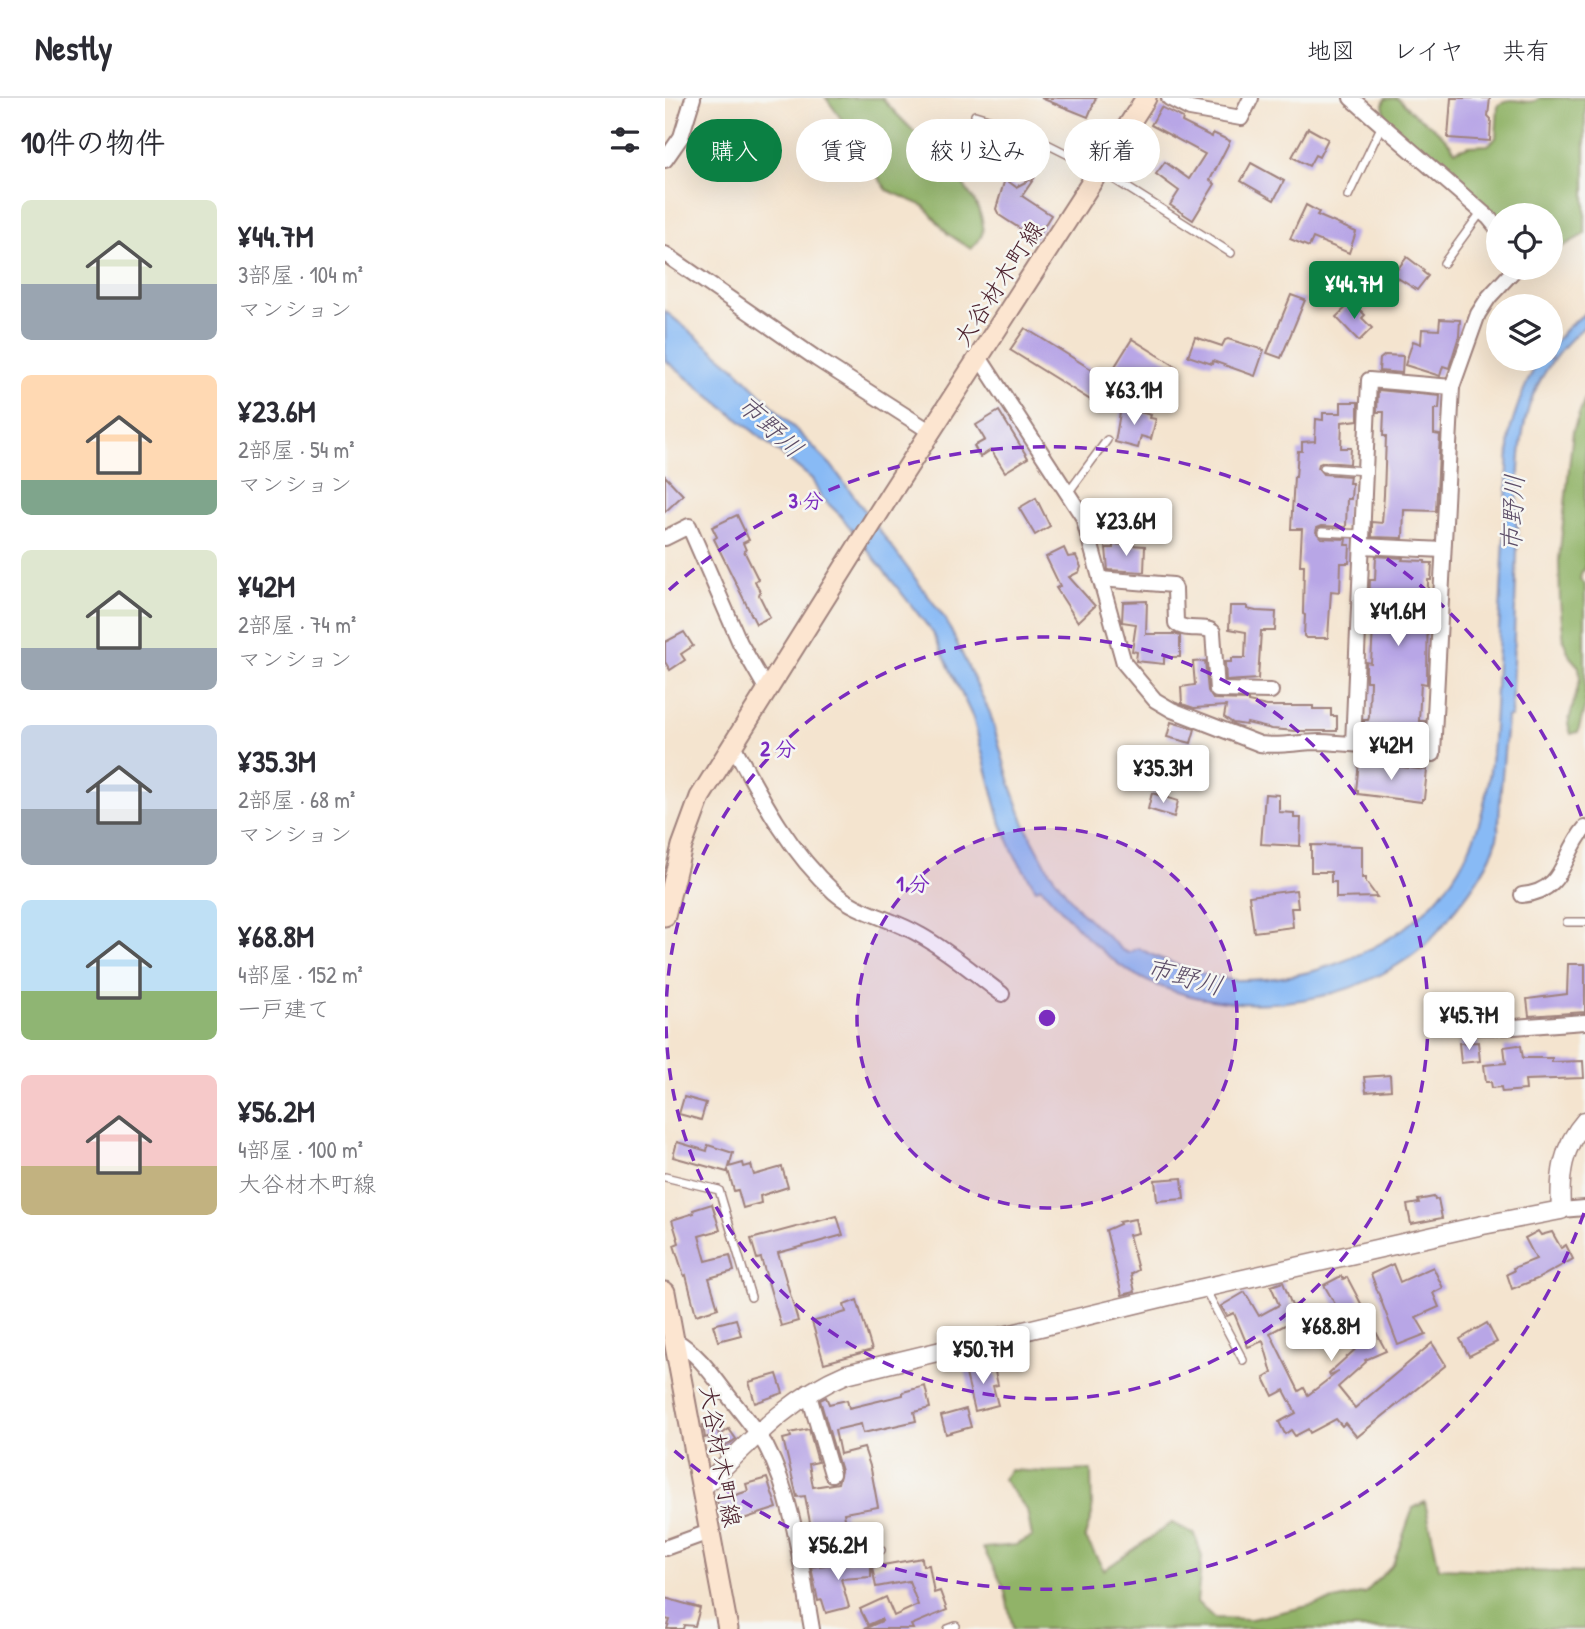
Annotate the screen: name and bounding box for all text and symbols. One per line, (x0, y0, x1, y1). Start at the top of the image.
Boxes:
text: Nestly (35, 26, 112, 70)
text: 地図 (1307, 34, 1355, 66)
text: レイヤ (1393, 34, 1464, 66)
text: 共有 (1502, 34, 1550, 66)
chip: 購入 (686, 119, 782, 182)
chip: 賃貸 (796, 119, 892, 182)
chip: 絞り込み (906, 119, 1050, 182)
chip: 新着 (1064, 119, 1160, 182)
icon: filters (606, 121, 644, 159)
text: 10件の物件 (21, 122, 165, 162)
map controls (1486, 203, 1563, 371)
button: locate (1486, 203, 1563, 280)
street label: 大谷材木町線 (945, 214, 1051, 352)
text: ¥44.7M (238, 216, 314, 256)
icon: home (77, 228, 161, 312)
text: 3部屋 · 104 m² (238, 259, 363, 290)
pin: ¥44.7M (1297, 262, 1411, 321)
text: ¥44.7M (1325, 268, 1383, 299)
text: マンション (238, 293, 352, 324)
button: layers (1486, 294, 1563, 371)
pin: ¥63.1M (1077, 368, 1191, 427)
text: ¥63.1M (1105, 374, 1163, 405)
water label: 市野川 (731, 387, 811, 465)
text: ¥23.6M (238, 391, 316, 431)
icon: home (77, 403, 161, 487)
text: 2部屋 · 54 m² (238, 434, 355, 465)
text: マンション (238, 468, 352, 499)
water label: 市野川 (1492, 473, 1532, 553)
text: 3 分 (788, 486, 824, 515)
pin: ¥23.6M (1069, 498, 1183, 558)
text: ¥23.6M (1096, 505, 1156, 536)
text: ¥42M (238, 566, 295, 606)
icon: home (77, 578, 161, 662)
pin: ¥41.6M (1341, 588, 1455, 648)
text: ¥41.6M (1370, 595, 1426, 626)
text: 2部屋 · 74 m² (238, 609, 356, 640)
text: マンション (238, 643, 352, 674)
pin: ¥42M (1350, 722, 1432, 782)
text: ¥42M (1369, 729, 1413, 760)
text: 2 分 (760, 734, 796, 763)
text: ¥35.3M (238, 741, 316, 781)
pin: ¥35.3M (1106, 746, 1220, 805)
text: ¥35.3M (1133, 752, 1193, 783)
icon: home (77, 753, 161, 837)
text: 2部屋 · 68 m² (238, 784, 355, 815)
text: マンション (238, 818, 352, 849)
text: 1 分 (896, 869, 930, 898)
text: ¥68.8M (238, 916, 314, 956)
icon: home (77, 928, 161, 1012)
water label: 市野川 (1143, 949, 1227, 1003)
text: 4部屋 · 152 m² (238, 959, 363, 990)
pin: ¥45.7M (1412, 992, 1526, 1052)
text: 一戸建て (238, 993, 330, 1024)
text: ¥45.7M (1439, 999, 1499, 1030)
centre of rings (1035, 1006, 1059, 1030)
text: ¥56.2M (238, 1091, 315, 1131)
icon: home (77, 1103, 161, 1187)
text: 4部屋 · 100 m² (238, 1134, 363, 1165)
text: 大谷材木町線 (238, 1168, 376, 1199)
pin: ¥68.8M (1274, 1304, 1388, 1363)
text: ¥68.8M (1302, 1310, 1360, 1341)
pin: ¥50.7M (926, 1326, 1040, 1386)
text: ¥50.7M (953, 1333, 1013, 1364)
street label: 大谷材木町線 (693, 1382, 749, 1530)
pin: ¥56.2M (781, 1522, 895, 1582)
text: ¥56.2M (809, 1529, 867, 1560)

